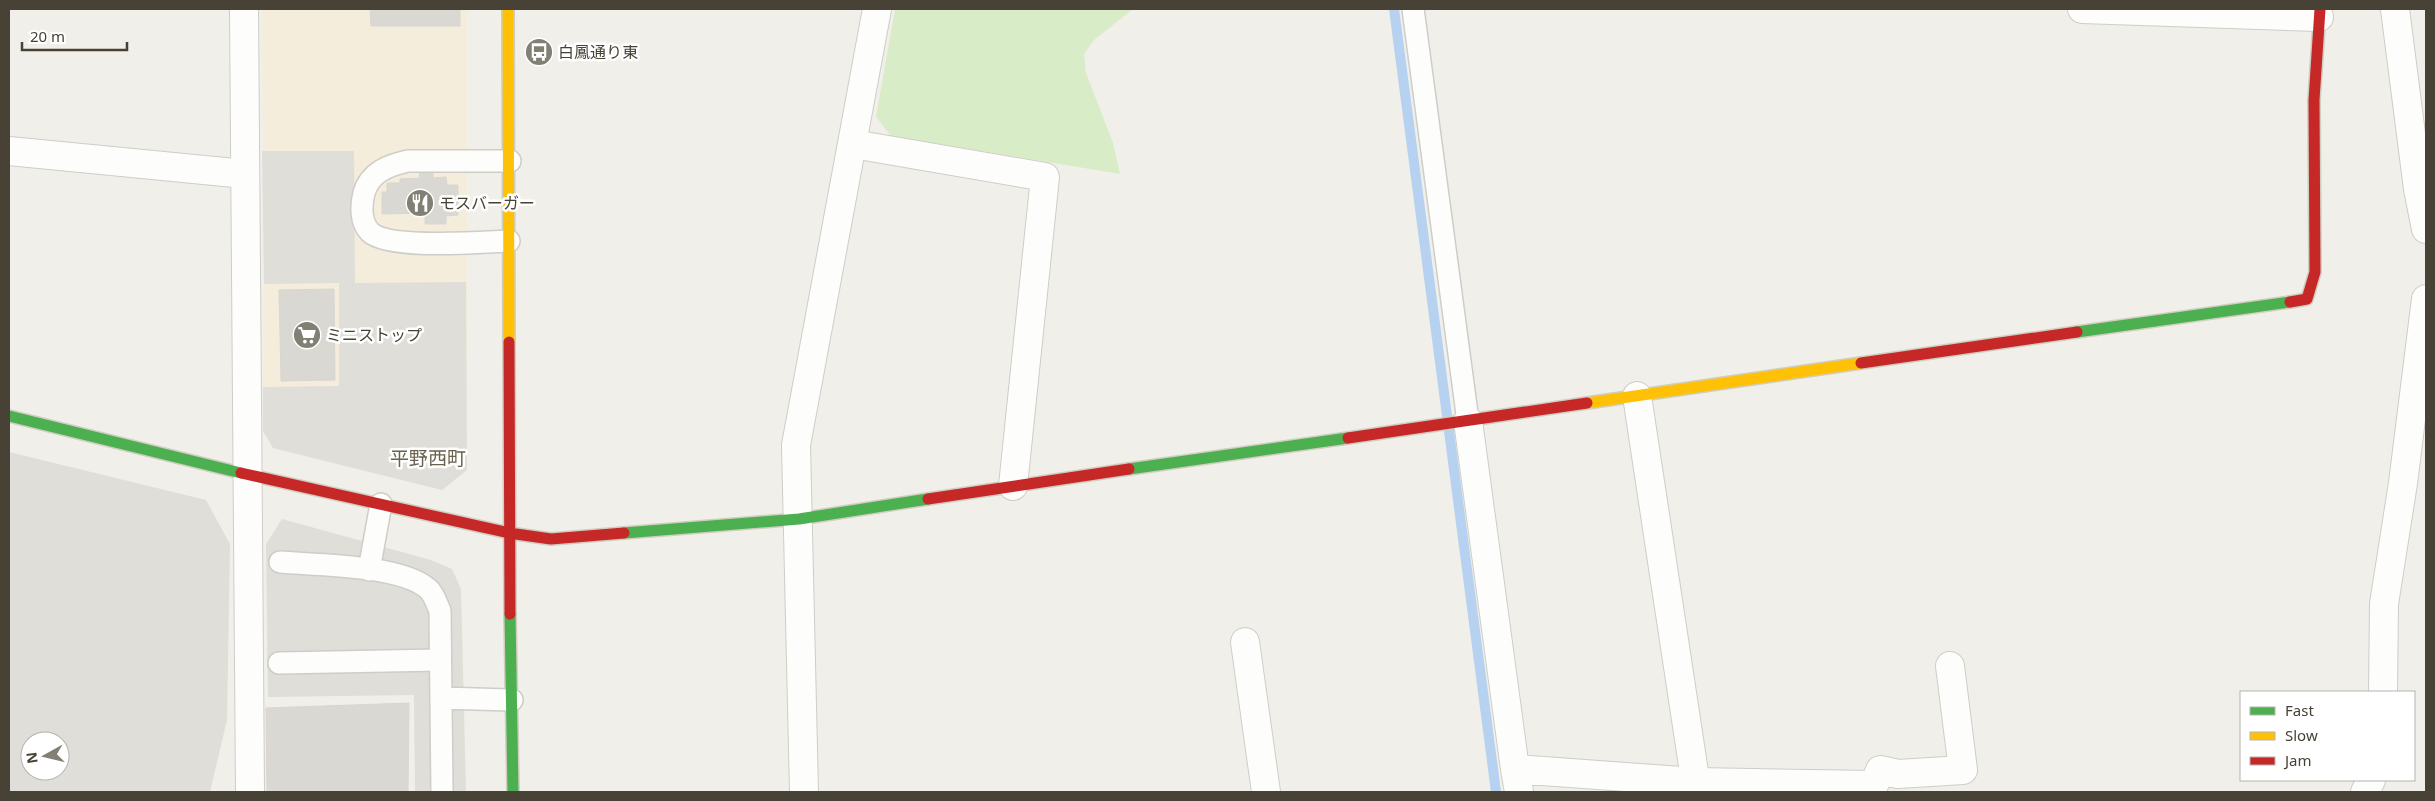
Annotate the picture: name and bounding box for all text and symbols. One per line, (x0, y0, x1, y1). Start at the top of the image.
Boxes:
scale bar (22, 20, 128, 52)
text: 20 m (30, 26, 65, 46)
bus stop icon: 白鳳通り東 (524, 37, 554, 67)
place label: 白鳳通り東 (558, 41, 638, 63)
restaurant icon: モスバーガー (405, 188, 435, 218)
place label: モスバーガー (439, 192, 535, 214)
supermarket icon: ミニストップ (292, 320, 322, 350)
place label: ミニストップ (326, 324, 422, 346)
district label: 平野西町 (390, 445, 466, 471)
legend (2240, 691, 2415, 781)
text: Fast (2285, 700, 2314, 720)
text: Slow (2285, 725, 2318, 745)
north arrow (20, 731, 70, 781)
text: Jam (2283, 750, 2312, 770)
text: N (21, 751, 42, 765)

